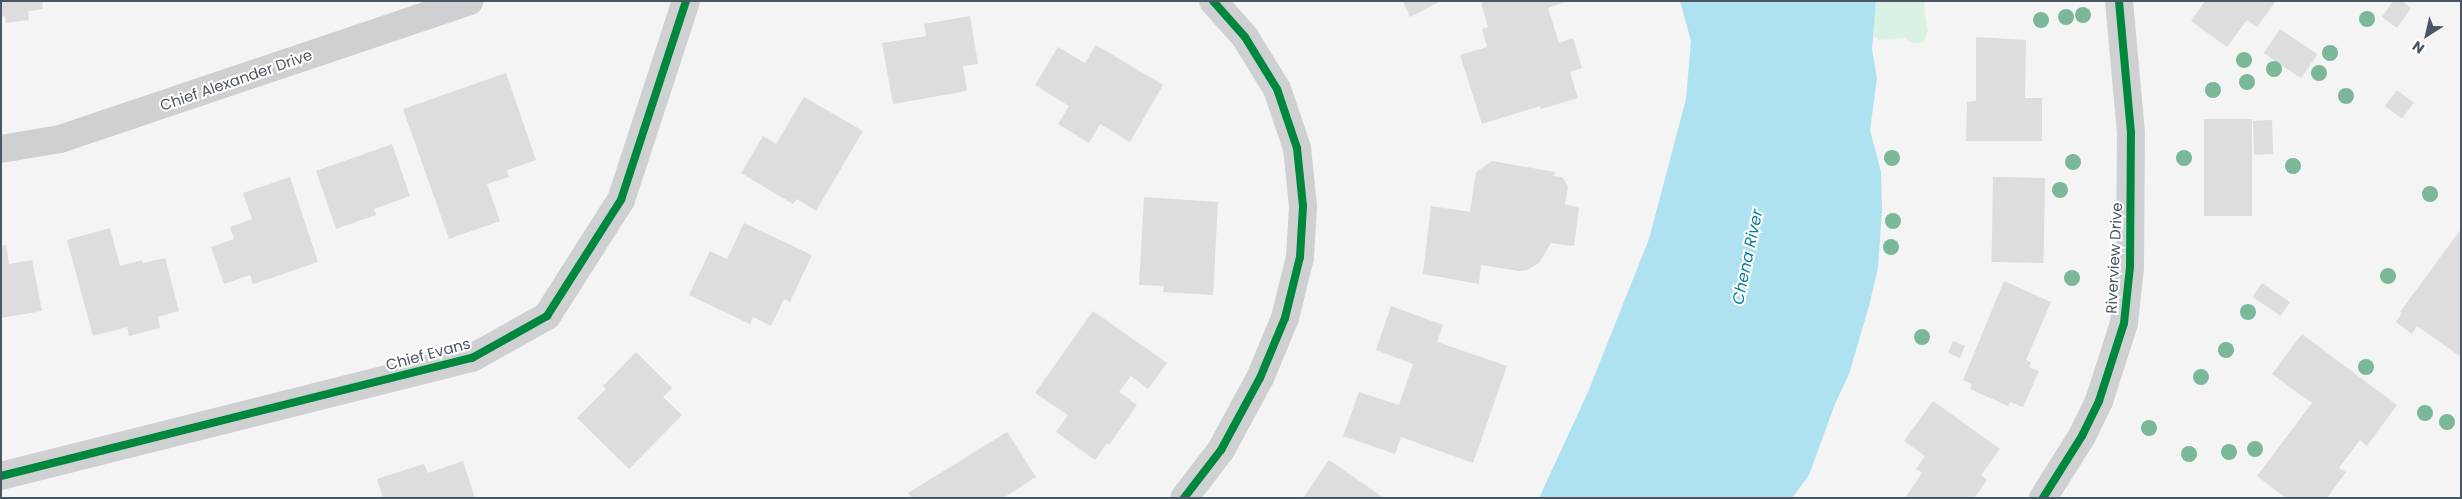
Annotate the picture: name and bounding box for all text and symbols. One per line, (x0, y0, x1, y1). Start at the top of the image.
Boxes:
north arrow (2402, 10, 2452, 60)
text: N (2408, 36, 2428, 58)
street label: Chief Alexander Drive (158, 45, 314, 115)
street label: Riverview Drive (2102, 202, 2126, 314)
water label: Chena River (1729, 208, 1767, 306)
street label: Chief Evans (384, 334, 472, 374)

